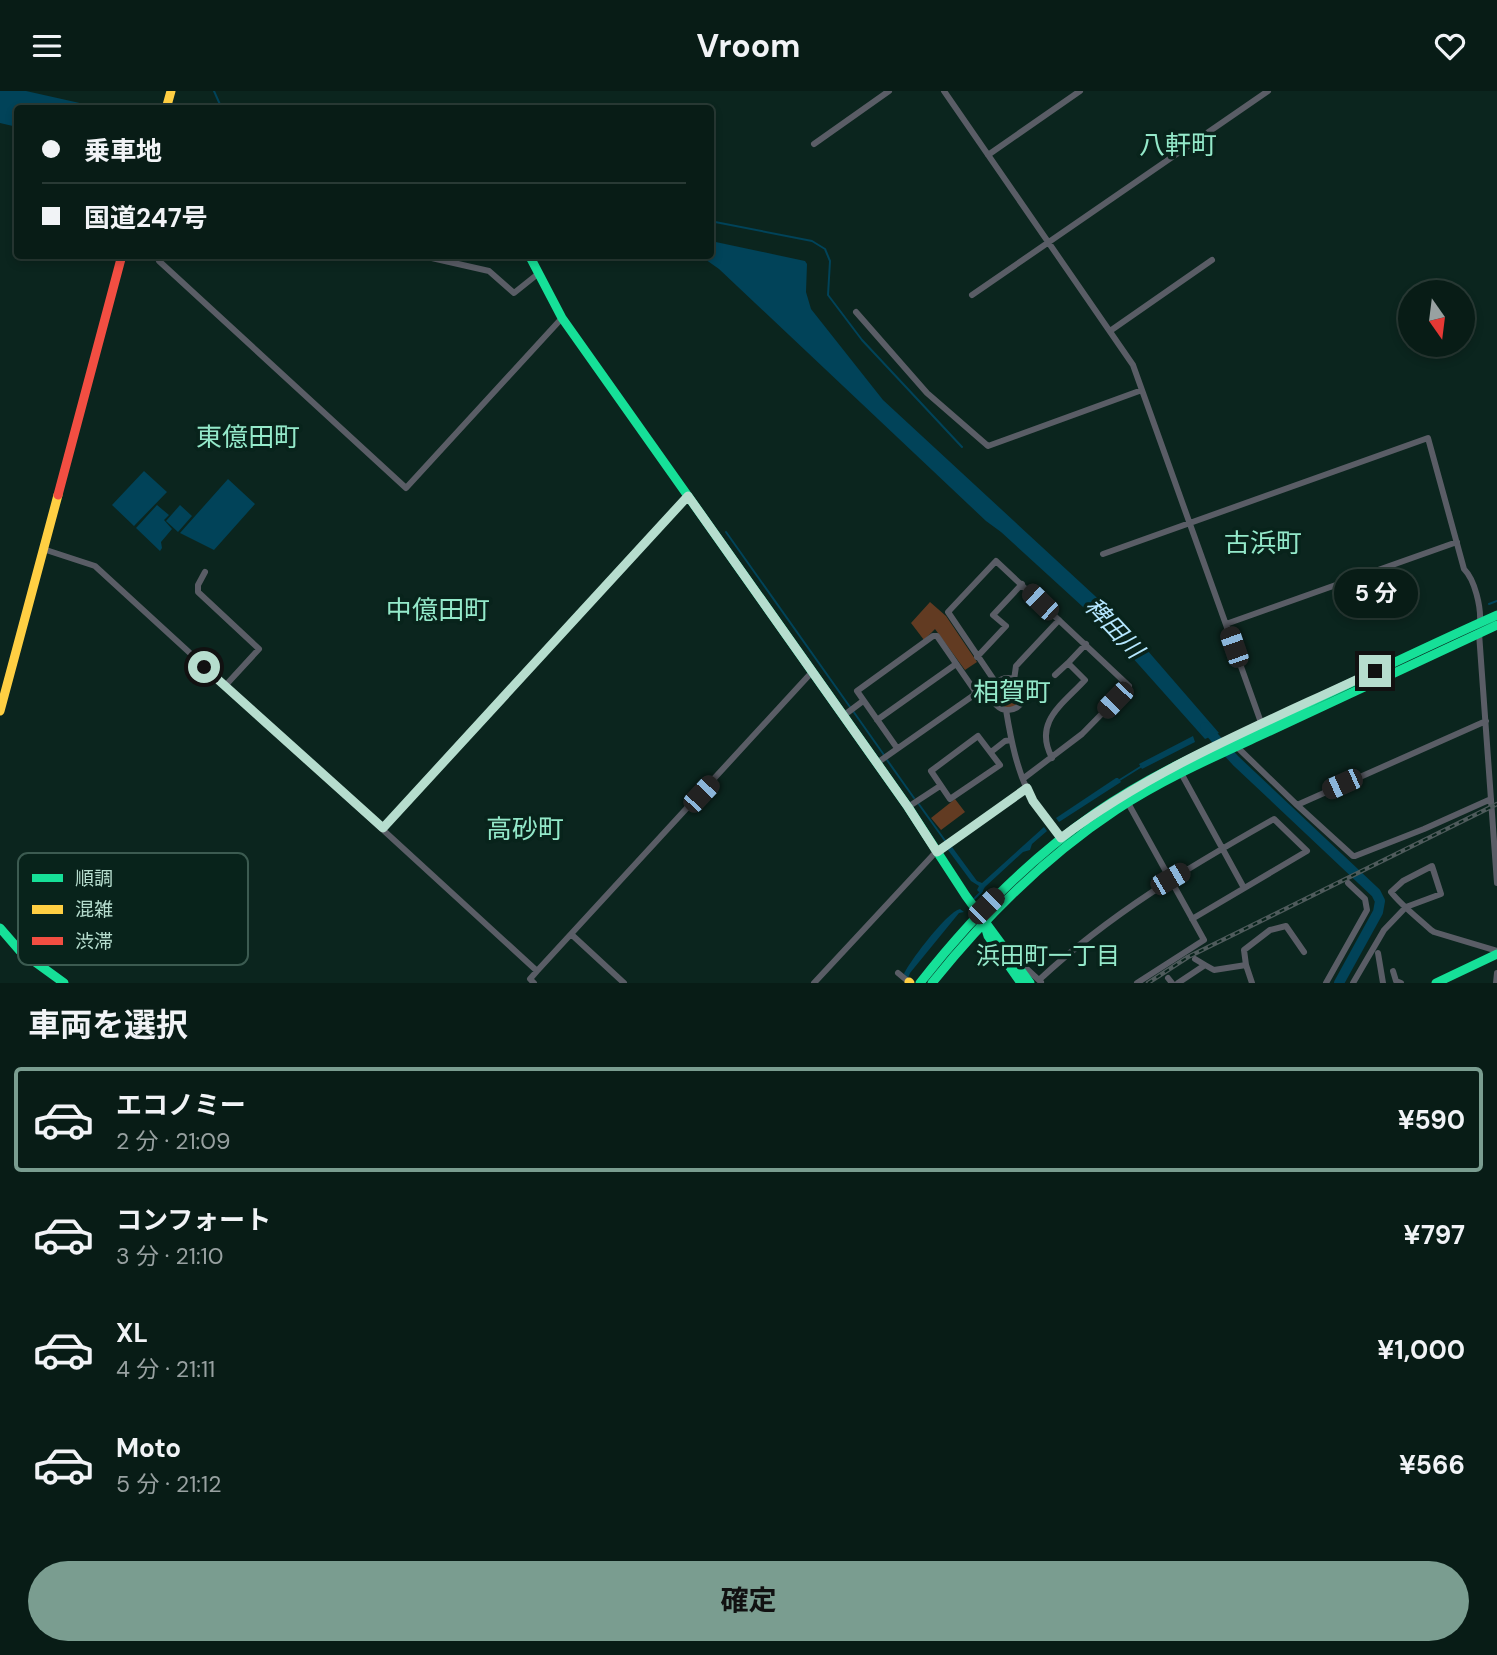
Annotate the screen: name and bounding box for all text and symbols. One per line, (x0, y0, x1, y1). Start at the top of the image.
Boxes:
text: Vroom (697, 25, 800, 67)
icon: menu (28, 27, 66, 65)
icon: heart (1431, 27, 1469, 65)
district label: 八軒町 (1139, 128, 1217, 162)
text: 乗車地 (84, 134, 162, 168)
text: 国道247号 (84, 201, 208, 235)
north arrow (1398, 280, 1475, 357)
map controls (1398, 280, 1475, 357)
district label: 東億田町 (196, 420, 300, 454)
district label: 古浜町 (1224, 526, 1302, 560)
callout: 5 分 (1333, 569, 1417, 619)
text: 5 分 (1355, 578, 1397, 608)
car (1018, 580, 1063, 624)
water label: 稗田川 (1078, 591, 1152, 667)
district label: 中億田町 (386, 593, 490, 627)
car (1218, 624, 1251, 670)
route start (188, 651, 220, 683)
route end (1359, 655, 1391, 687)
district label: 相賀町 (973, 675, 1051, 709)
car (1093, 678, 1138, 722)
car (1319, 766, 1366, 802)
car (679, 771, 724, 817)
district label: 高砂町 (486, 812, 564, 846)
legend (18, 853, 248, 965)
car (1147, 859, 1194, 899)
text: 順調 (75, 866, 113, 891)
car (964, 884, 1009, 928)
text: 混雑 (75, 897, 113, 922)
text: 渋滞 (75, 929, 113, 954)
district label: 浜田町一丁目 (976, 940, 1120, 971)
text: 車両を選択 (28, 1004, 188, 1046)
icon: car (32, 1088, 95, 1151)
text: エコノミー (116, 1088, 246, 1122)
text: ¥590 (1398, 1103, 1465, 1137)
text: 2 分 · 21:09 (116, 1126, 230, 1156)
icon: car (32, 1203, 95, 1266)
text: コンフォート (116, 1203, 271, 1237)
text: ¥797 (1404, 1218, 1465, 1252)
text: 3 分 · 21:10 (116, 1241, 223, 1271)
text: XL (116, 1316, 148, 1350)
icon: car (32, 1318, 95, 1381)
text: ¥1,000 (1377, 1333, 1465, 1367)
text: 4 分 · 21:11 (116, 1354, 215, 1384)
text: Moto (116, 1431, 181, 1465)
icon: car (32, 1433, 95, 1496)
text: ¥566 (1399, 1448, 1465, 1482)
text: 5 分 · 21:12 (116, 1469, 221, 1499)
button: 確定 (28, 1561, 1469, 1641)

